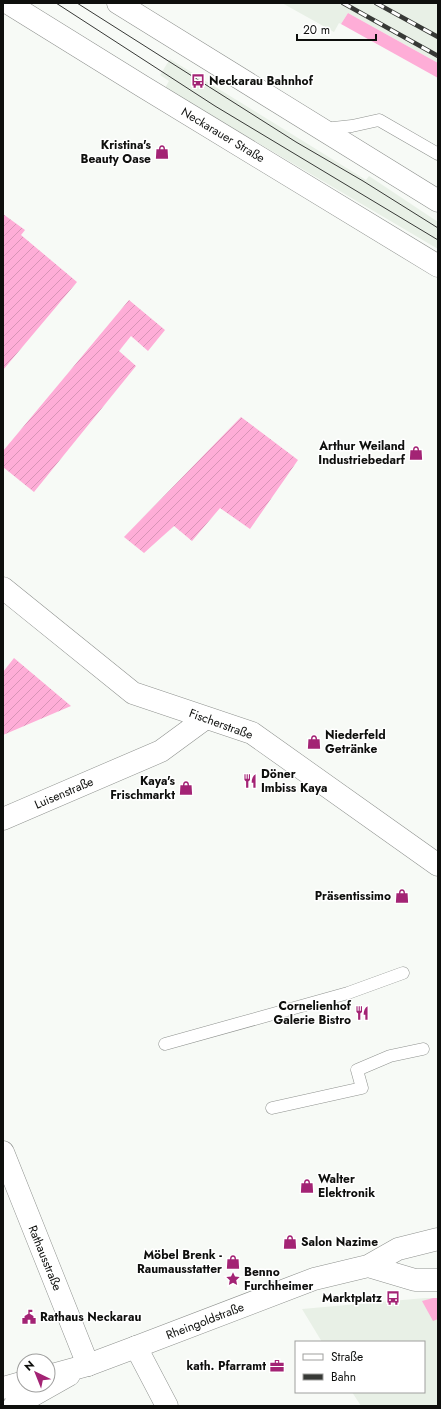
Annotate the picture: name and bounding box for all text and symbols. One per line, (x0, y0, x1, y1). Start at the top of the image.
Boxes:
scale bar (297, 16, 376, 42)
text: 20 m (303, 21, 330, 39)
place label: Neckarau Bahnhof (209, 72, 314, 90)
bus stop icon: Neckarau Bahnhof (190, 73, 206, 89)
street label: Neckarauer Straße (178, 103, 268, 167)
place label: Kristina's Beauty Oase (80, 136, 152, 168)
shop icon: Kristina's Beauty Oase (154, 144, 170, 160)
place label: Arthur Weiland Industriebedarf (318, 437, 406, 469)
shop icon: Arthur Weiland Industriebedarf (408, 445, 424, 461)
street label: Fischerstraße (187, 704, 255, 744)
place label: Niederfeld Getränke (325, 726, 386, 758)
shop icon: Niederfeld Getränke (306, 734, 322, 750)
place label: Döner Imbiss Kaya (261, 765, 327, 797)
place label: Kaya's Frischmarkt (110, 772, 176, 804)
street label: Luisenstraße (32, 773, 96, 813)
restaurant icon: Döner Imbiss Kaya (242, 773, 258, 789)
shop icon: Kaya's Frischmarkt (178, 780, 194, 796)
place label: Präsentissimo (315, 887, 391, 905)
shop icon: Präsentissimo (394, 888, 410, 904)
place label: Cornelienhof Galerie Bistro (274, 997, 352, 1029)
restaurant icon: Cornelienhof Galerie Bistro (354, 1005, 370, 1021)
place label: Walter Elektronik (318, 1170, 375, 1202)
shop icon: Walter Elektronik (299, 1178, 315, 1194)
street label: Rathausstraße (24, 1223, 66, 1293)
place label: Salon Nazime (301, 1233, 378, 1251)
shop icon: Salon Nazime (282, 1234, 298, 1250)
place label: Möbel Brenk - Raumausstatter (137, 1246, 222, 1278)
shop icon: Möbel Brenk - Raumausstatter (225, 1254, 241, 1270)
place label: Benno Furchheimer (244, 1263, 314, 1295)
place icon: Benno Furchheimer (225, 1271, 241, 1287)
place label: Marktplatz (322, 1289, 383, 1307)
bus stop icon: Marktplatz (385, 1290, 401, 1306)
street label: Rheingoldstraße (163, 1298, 247, 1344)
place label: Rathaus Neckarau (40, 1308, 141, 1326)
public building icon: Rathaus Neckarau (21, 1309, 37, 1325)
legend (295, 1341, 425, 1393)
text: Straße (331, 1348, 363, 1366)
north arrow (16, 1353, 56, 1393)
text: N (21, 1357, 38, 1375)
place label: kath. Pfarramt (186, 1357, 266, 1375)
office icon: kath. Pfarramt (269, 1358, 285, 1374)
text: Bahn (331, 1368, 356, 1386)

